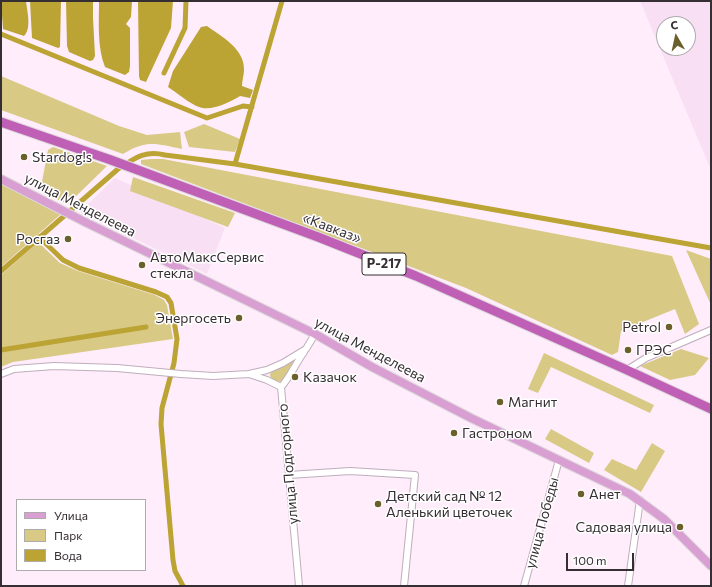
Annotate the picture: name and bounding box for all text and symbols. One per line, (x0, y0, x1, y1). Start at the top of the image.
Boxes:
north arrow (656, 16, 696, 56)
text: С (669, 18, 679, 32)
place label: Stardog!s (32, 149, 92, 165)
marker: Stardog!s (19, 152, 29, 162)
street label: улица Менделеева (21, 170, 139, 240)
street label: «Кавказ» (300, 209, 364, 247)
place label: Росгаз (16, 231, 60, 247)
marker: Росгаз (63, 234, 73, 244)
place label: АвтоМаксСервис стекла (150, 249, 264, 282)
road number: Р-217 (362, 253, 406, 275)
marker: АвтоМаксСервис стекла (137, 260, 147, 270)
place label: Энергосеть (155, 310, 231, 326)
marker: Энергосеть (234, 313, 244, 323)
street label: улица Менделеева (312, 314, 428, 386)
place label: Petrol (622, 319, 661, 335)
marker: Petrol (664, 322, 674, 332)
place label: ГРЭС (636, 342, 672, 358)
marker: ГРЭС (623, 345, 633, 355)
place label: Казачок (303, 369, 357, 385)
marker: Казачок (290, 372, 300, 382)
place label: Магнит (508, 394, 557, 410)
marker: Магнит (495, 397, 505, 407)
street label: улица Подгорного (274, 403, 302, 525)
place label: Гастроном (462, 425, 532, 441)
marker: Гастроном (449, 428, 459, 438)
street label: улица Победы (522, 475, 562, 571)
place label: Анет (589, 486, 621, 502)
place label: Детский сад № 12 Аленький цветочек (386, 488, 513, 520)
marker: Анет (576, 489, 586, 499)
legend (16, 499, 146, 571)
marker: Детский сад № 12 Аленький цветочек (373, 499, 383, 509)
text: Улица (54, 508, 88, 522)
place label: Садовая улица (576, 519, 672, 535)
marker: Садовая улица (675, 522, 685, 532)
text: Парк (54, 528, 83, 542)
scale bar (568, 545, 636, 571)
text: Вода (54, 548, 82, 562)
text: 100 m (573, 553, 607, 567)

